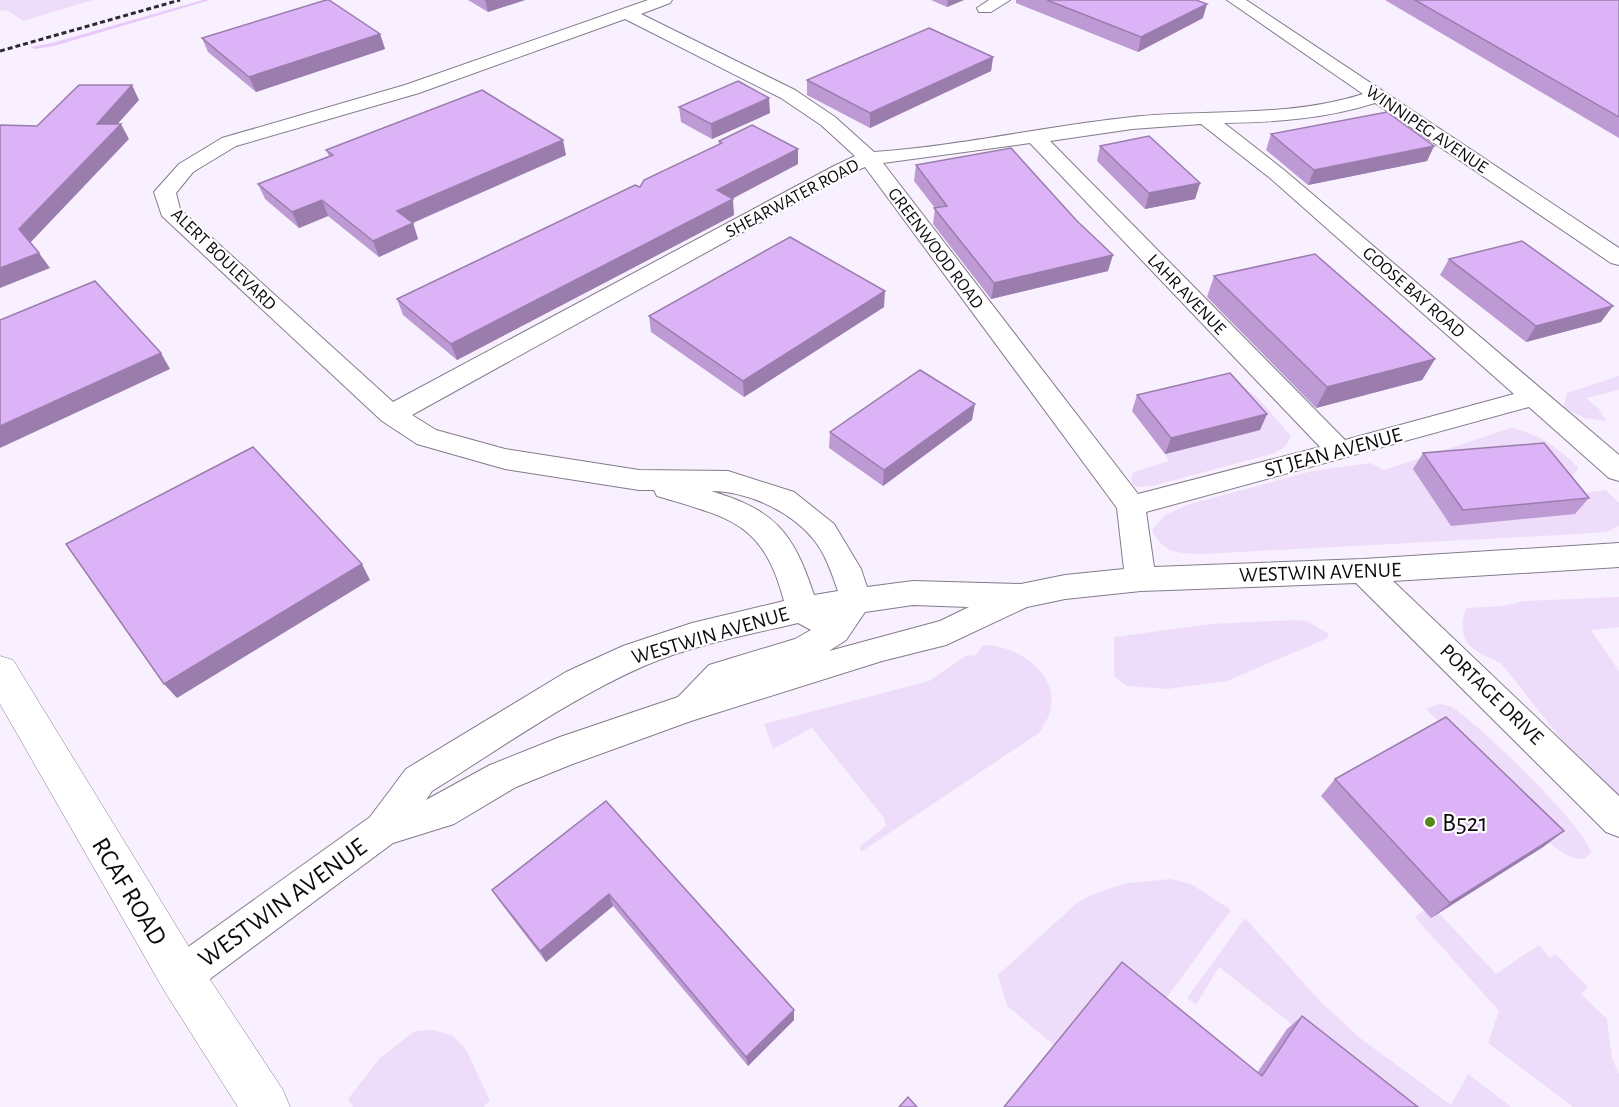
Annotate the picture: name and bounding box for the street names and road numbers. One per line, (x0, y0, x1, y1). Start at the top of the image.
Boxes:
street label: WINNIPEG AVENUE (1362, 82, 1491, 177)
street label: SHEARWATER ROAD (723, 156, 862, 242)
street label: GREENWOOD ROAD (884, 185, 986, 312)
street label: ALERT BOULEVARD (167, 205, 279, 314)
street label: GOOSE BAY ROAD (1359, 244, 1468, 342)
street label: LAHR AVENUE (1144, 251, 1229, 339)
street label: ST JEAN AVENUE (1262, 424, 1404, 481)
street label: WESTWIN AVENUE (1239, 559, 1401, 586)
street label: WESTWIN AVENUE (629, 603, 791, 668)
street label: PORTAGE DRIVE (1436, 640, 1547, 749)
street label: RCAF ROAD (87, 833, 171, 950)
street label: WESTWIN AVENUE (194, 833, 371, 972)

